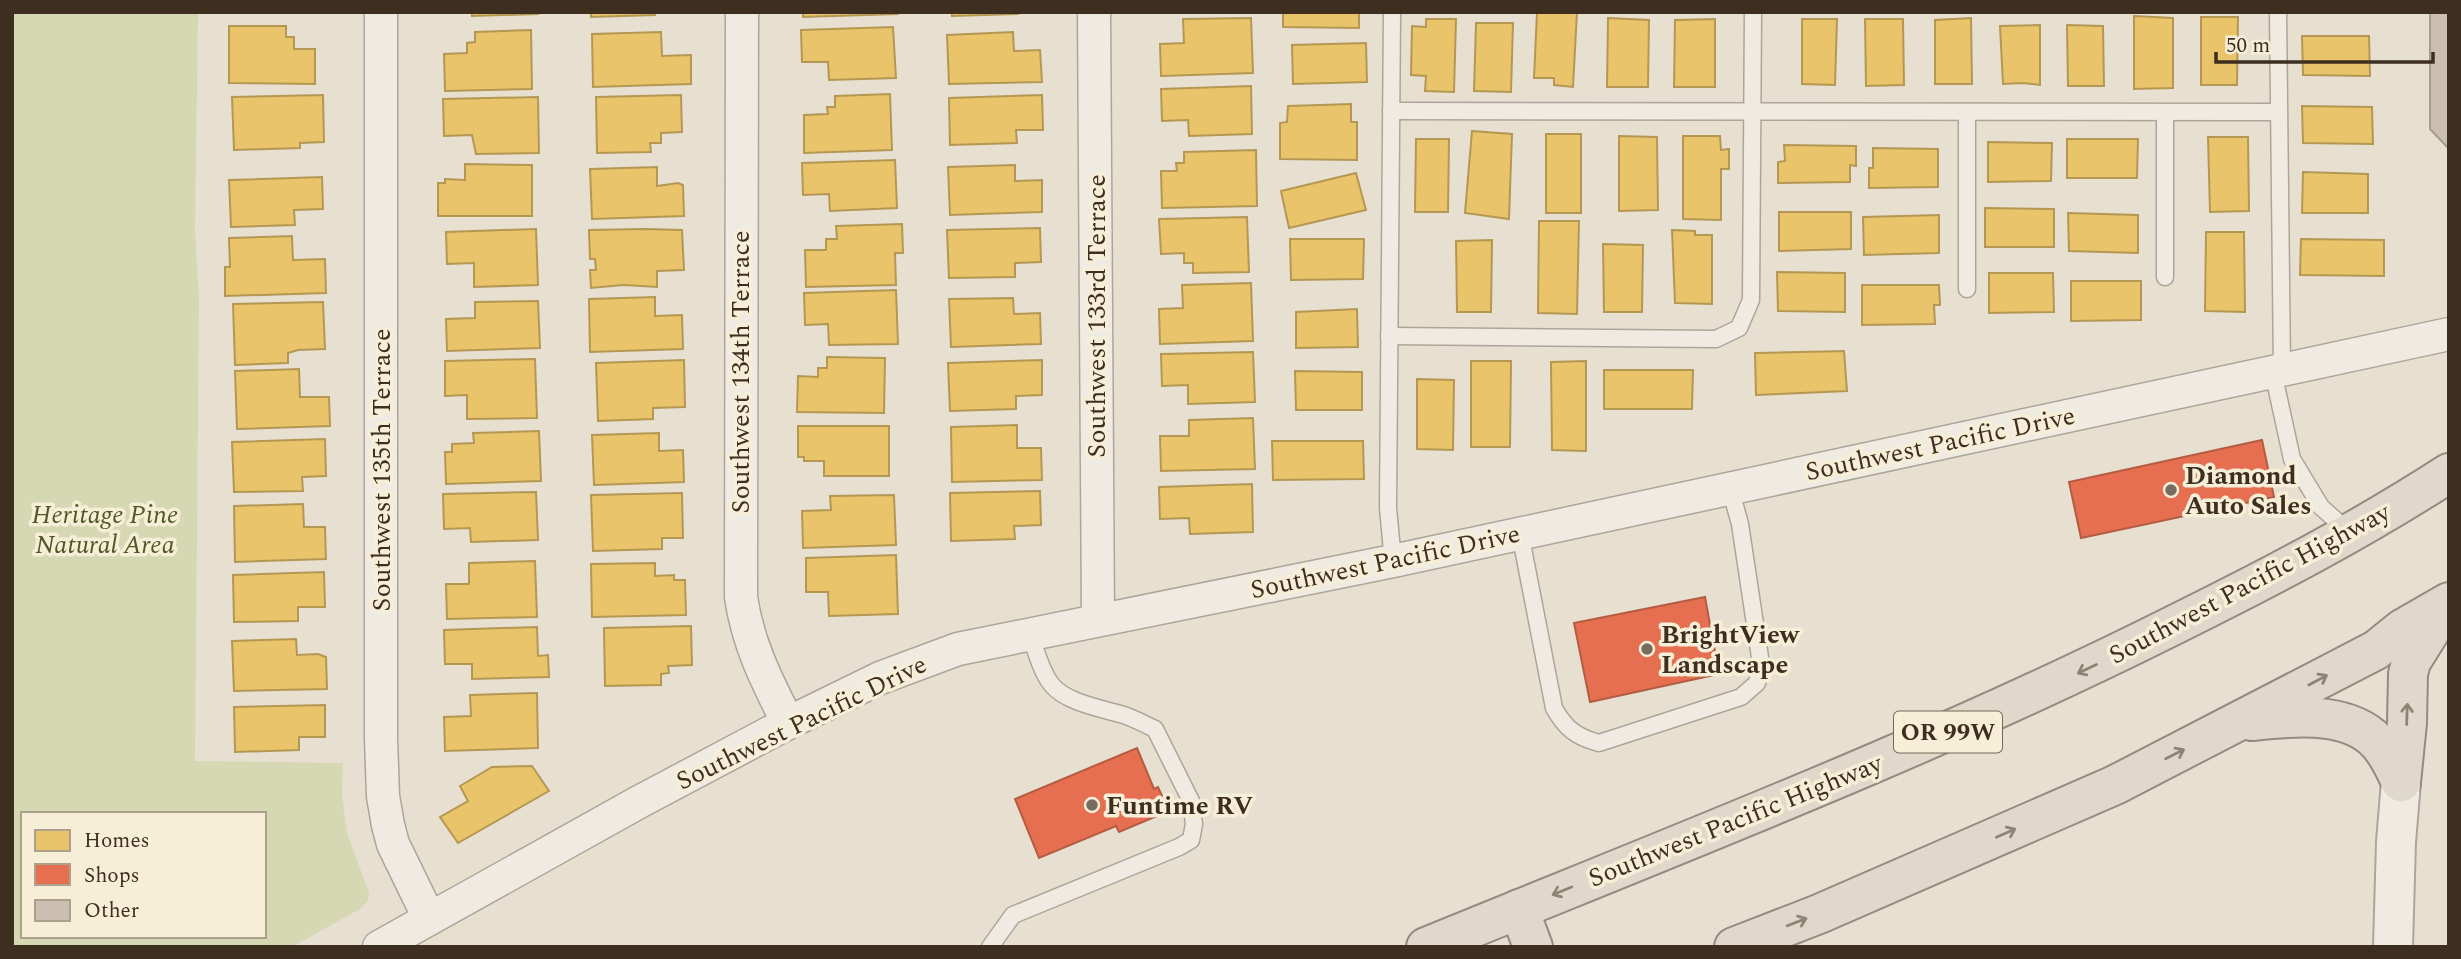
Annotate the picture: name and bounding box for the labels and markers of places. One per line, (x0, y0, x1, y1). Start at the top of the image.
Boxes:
place label: Diamond Auto Sales (2185, 456, 2312, 526)
marker: Diamond Auto Sales (2163, 482, 2179, 498)
place label: BrightView Landscape (1661, 615, 1800, 685)
marker: BrightView Landscape (1639, 641, 1655, 657)
place label: Funtime RV (1106, 786, 1253, 826)
marker: Funtime RV (1084, 797, 1100, 813)

